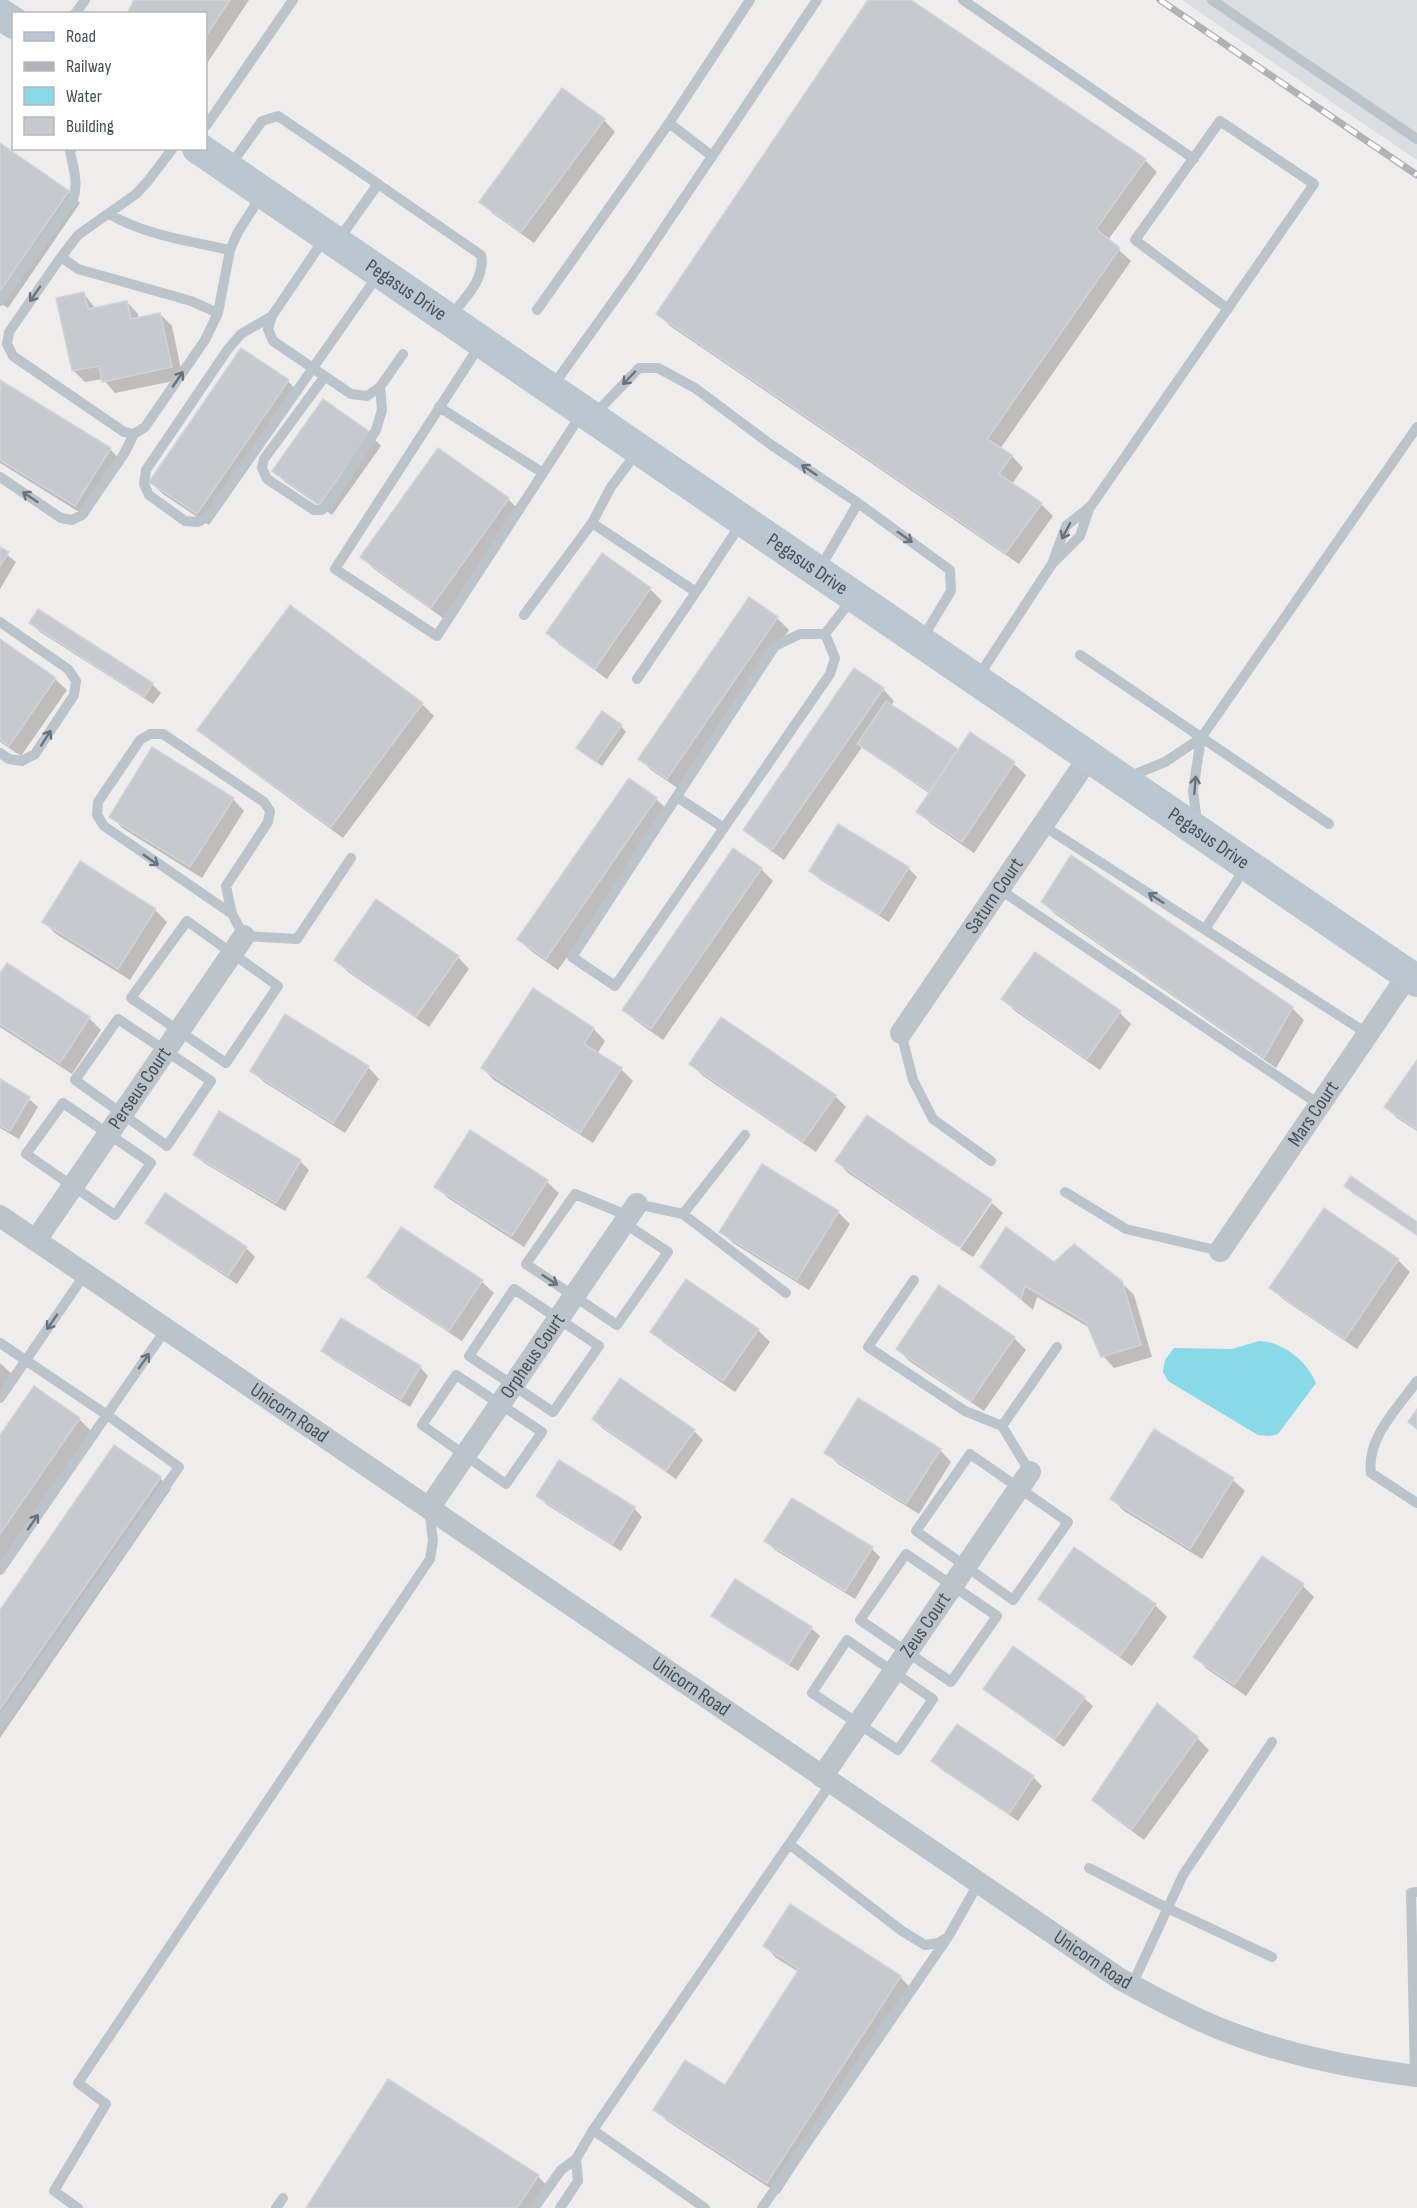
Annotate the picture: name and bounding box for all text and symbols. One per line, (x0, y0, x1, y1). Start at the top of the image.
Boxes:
legend (12, 12, 207, 150)
text: Road (66, 26, 96, 47)
text: Railway (66, 56, 111, 77)
text: Water (66, 86, 102, 107)
text: Building (66, 116, 114, 137)
street label: Pegasus Drive (361, 254, 451, 326)
one-way arrow (29, 286, 41, 302)
one-way arrow (622, 370, 636, 385)
one-way arrow (172, 371, 184, 388)
one-way arrow (801, 464, 818, 476)
one-way arrow (23, 491, 39, 503)
one-way arrow (1060, 522, 1072, 539)
street label: Pegasus Drive (762, 528, 852, 600)
one-way arrow (896, 531, 912, 543)
one-way arrow (40, 730, 52, 747)
one-way arrow (1190, 775, 1201, 795)
street label: Pegasus Drive (1163, 802, 1254, 875)
street label: Saturn Court (960, 853, 1029, 938)
one-way arrow (143, 854, 159, 866)
one-way arrow (1148, 892, 1165, 904)
street label: Perseus Court (103, 1042, 176, 1134)
street label: Mars Court (1283, 1077, 1344, 1151)
one-way arrow (541, 1274, 558, 1286)
street label: Orpheus Court (495, 1309, 570, 1403)
one-way arrow (46, 1313, 58, 1329)
one-way arrow (138, 1354, 150, 1370)
street label: Unicorn Road (246, 1378, 333, 1448)
one-way arrow (27, 1514, 39, 1530)
street label: Zeus Court (895, 1588, 956, 1662)
street label: Unicorn Road (647, 1652, 735, 1722)
street label: Unicorn Road (1049, 1925, 1136, 1995)

